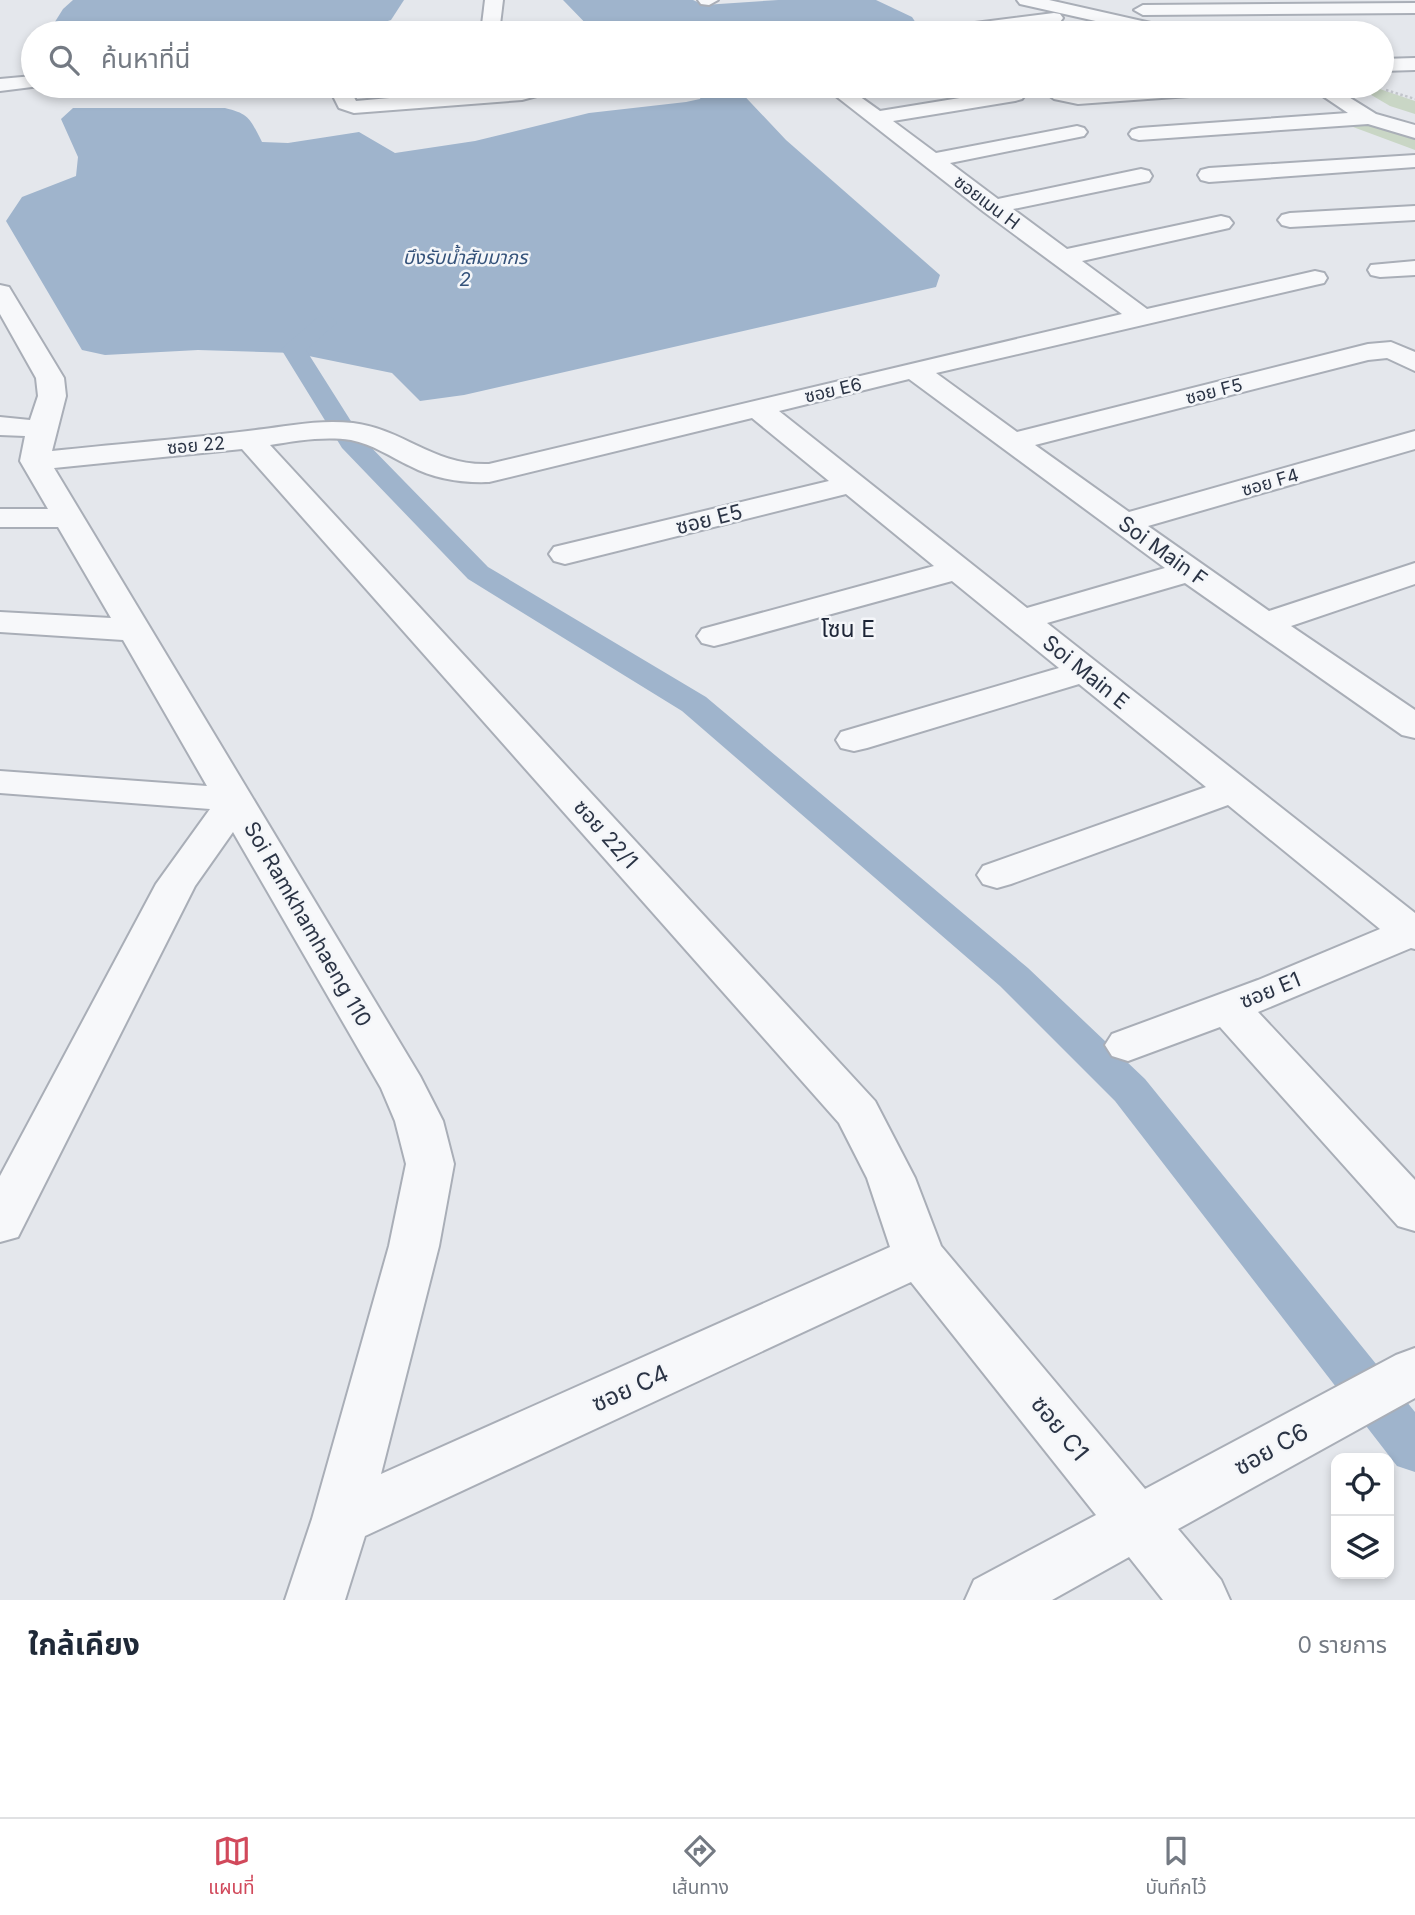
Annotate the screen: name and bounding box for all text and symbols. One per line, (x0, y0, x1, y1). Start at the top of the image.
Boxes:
search box (21, 21, 1394, 98)
icon: search (45, 41, 83, 79)
text: ค้นหาที่นี่ (101, 43, 191, 74)
street label: ซอยเมน H (950, 170, 1024, 234)
water label: บึงรับน้ำสัมมากร 2 (403, 244, 529, 291)
street label: ซอย E6 (802, 373, 864, 407)
street label: ซอย F5 (1183, 374, 1245, 408)
street label: ซอย 22 (166, 432, 226, 458)
street label: ซอย F4 (1239, 464, 1301, 500)
street label: ซอย E5 (673, 499, 745, 539)
street label: Soi Main F (1114, 510, 1212, 592)
district label: โซน E (821, 615, 875, 643)
street label: Soi Main E (1038, 630, 1134, 714)
street label: ซอย 22/1 (569, 794, 643, 874)
street label: Soi Ramkhamhaeng 110 (239, 817, 377, 1031)
street label: ซอย E1 (1236, 967, 1304, 1013)
street label: ซอย C4 (587, 1358, 673, 1418)
street label: ซอย C1 (1025, 1390, 1095, 1466)
street label: ซอย C6 (1229, 1417, 1313, 1481)
map controls (1331, 1453, 1394, 1579)
button: locate (1331, 1453, 1394, 1516)
button: layers (1331, 1516, 1394, 1579)
text: ใกล้เคียง (28, 1626, 140, 1662)
text: 0 รายการ (1297, 1631, 1387, 1659)
tab: แผนที่ (208, 1832, 255, 1903)
tab: เส้นทาง (671, 1832, 729, 1903)
tab: บันทึกไว้ (1146, 1832, 1207, 1903)

